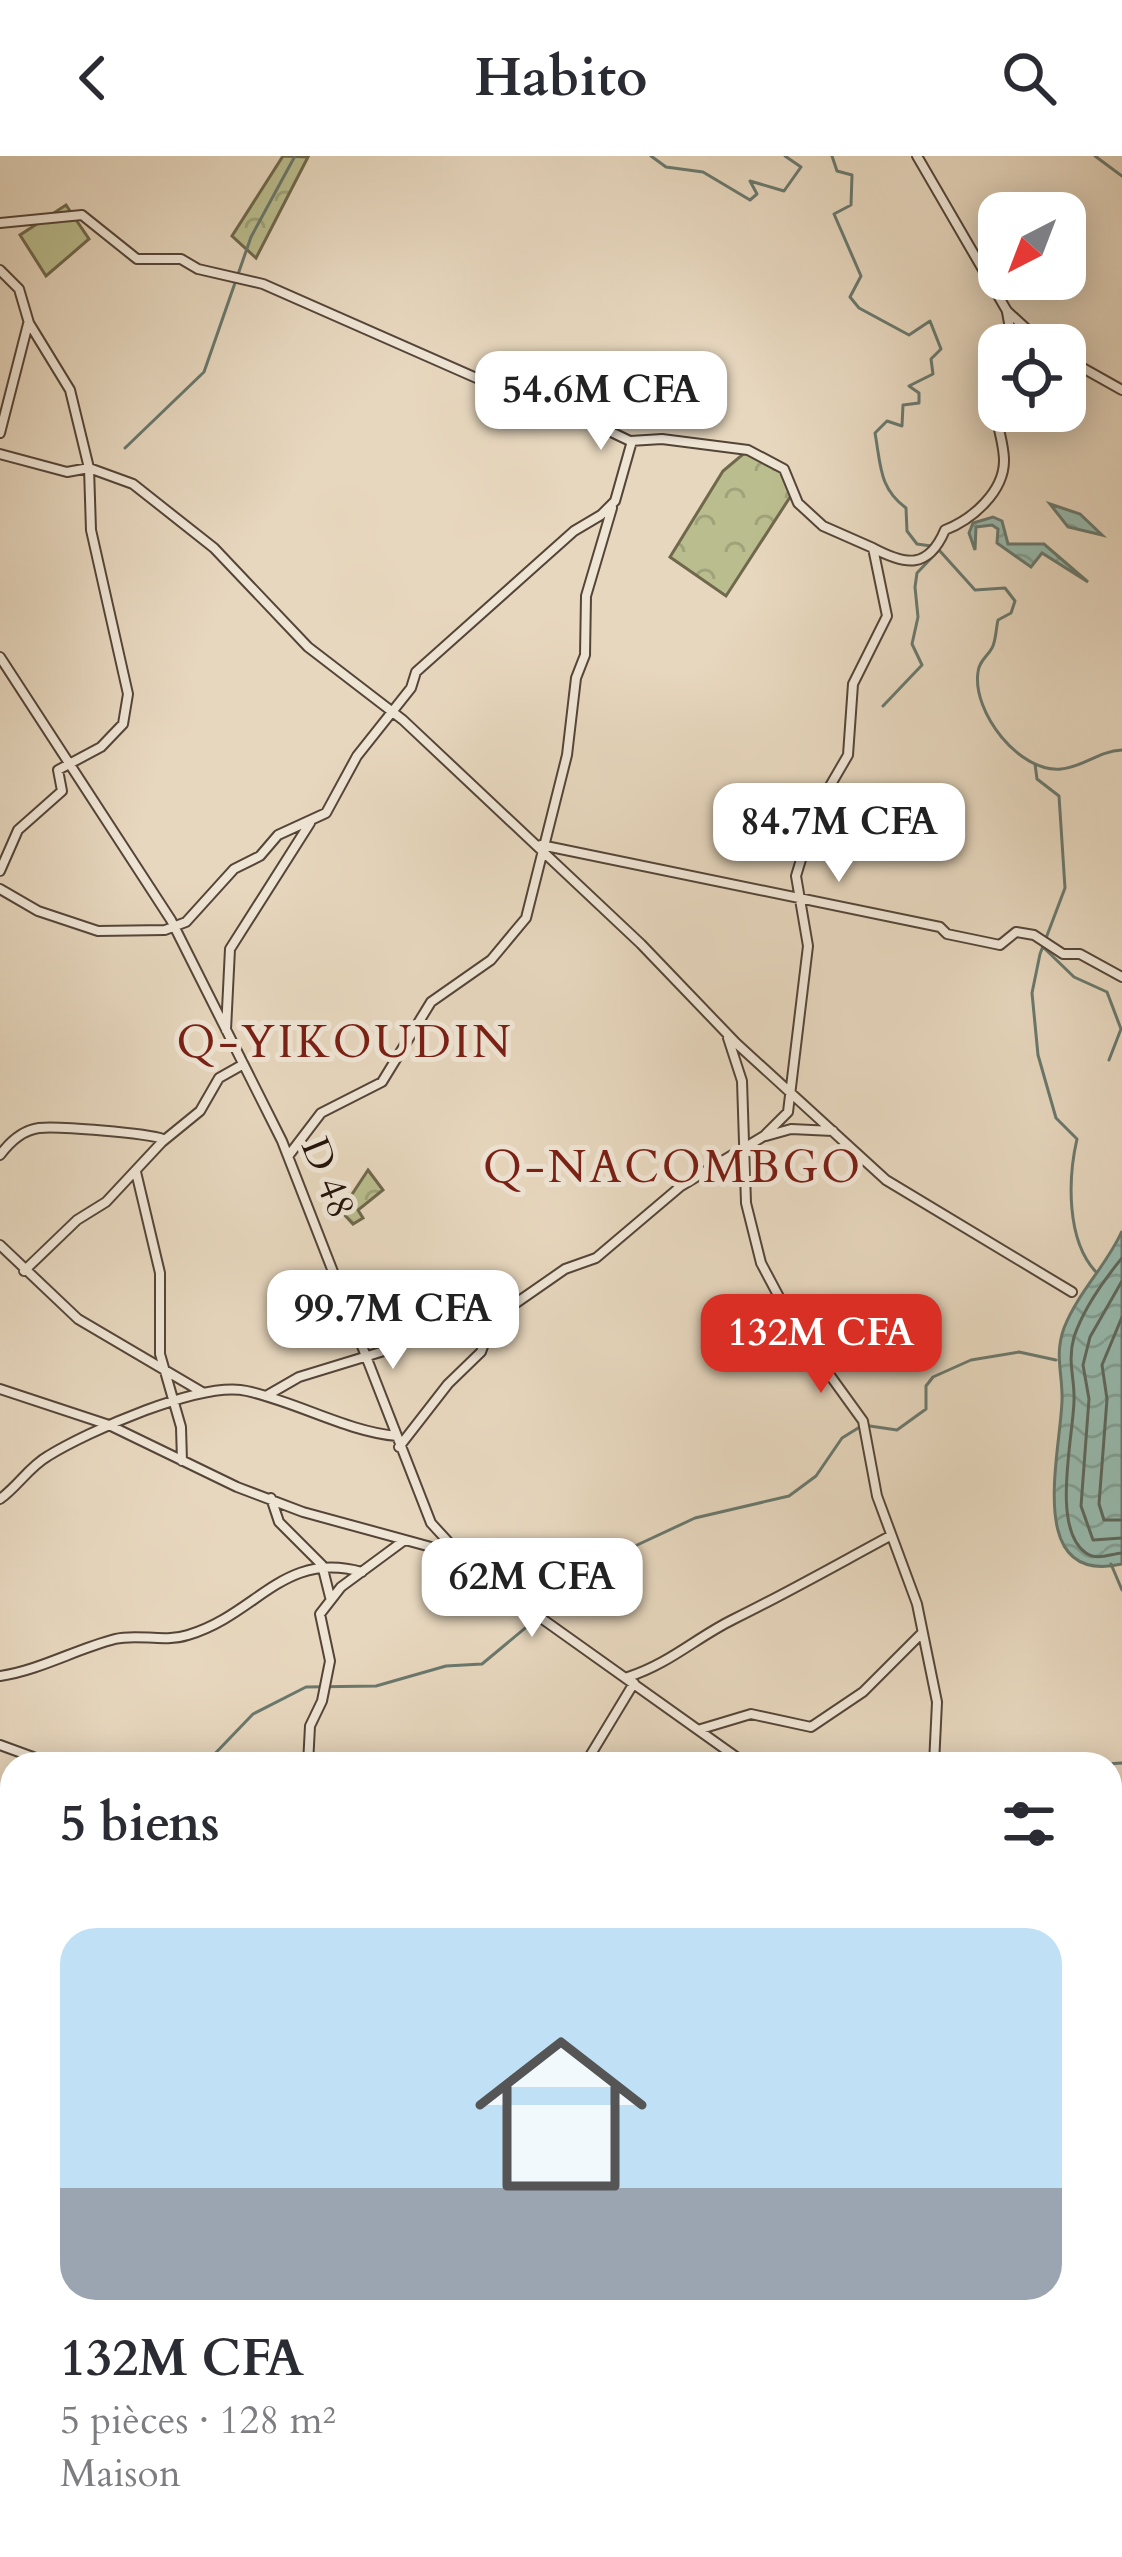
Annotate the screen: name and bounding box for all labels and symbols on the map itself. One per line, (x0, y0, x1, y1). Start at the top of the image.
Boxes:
north arrow (978, 192, 1086, 300)
pin: 54.6M CFA (464, 351, 738, 453)
pin: 84.7M CFA (702, 783, 976, 885)
district label: Q-YIKOUDIN (176, 1012, 514, 1073)
street label: D 48 (288, 1130, 368, 1226)
district label: Q-NACOMBGO (483, 1137, 863, 1198)
pin: 99.7M CFA (256, 1270, 530, 1372)
pin: 132M CFA (697, 1294, 945, 1396)
pin: 62M CFA (421, 1538, 643, 1640)

